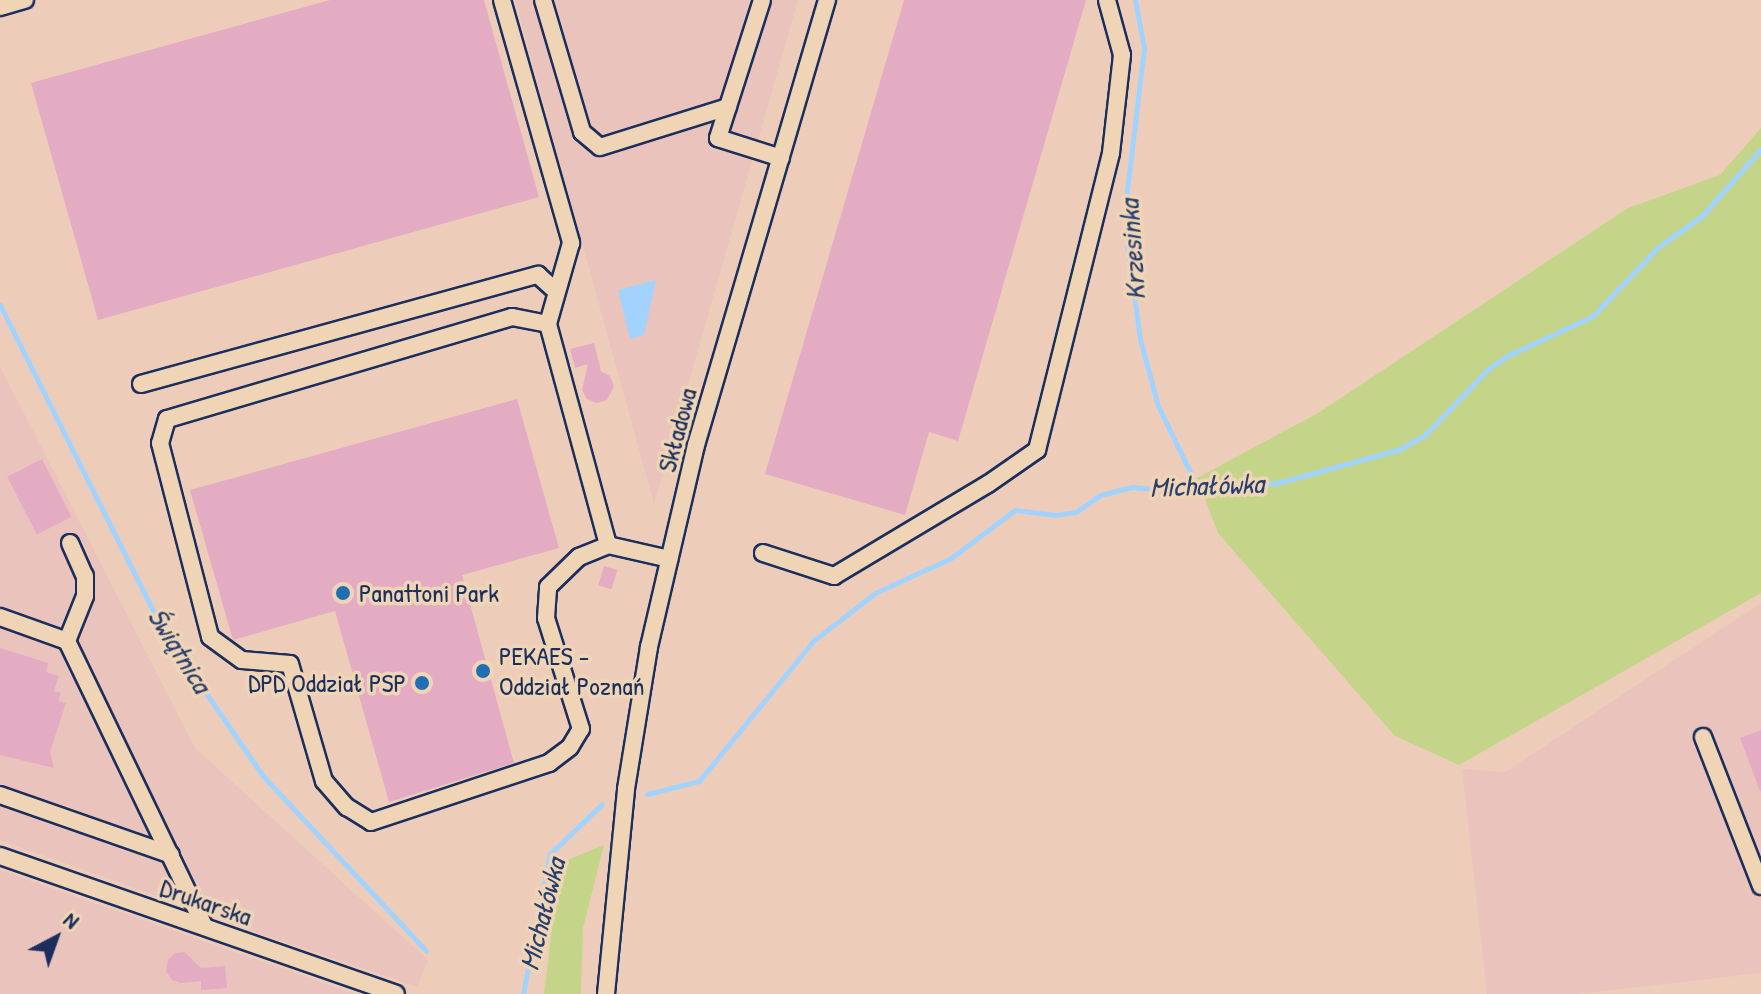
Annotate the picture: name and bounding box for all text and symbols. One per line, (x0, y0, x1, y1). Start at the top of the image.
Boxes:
water label: Krzesinka (1112, 199, 1152, 301)
street label: Składowa (651, 385, 703, 475)
water label: Michałówka (1149, 466, 1265, 504)
place label: Panattoni Park (359, 577, 499, 609)
marker: Panattoni Park (334, 584, 352, 602)
water label: Świątnica (141, 601, 219, 699)
place label: PEKAES - Oddział Poznań (499, 640, 645, 702)
marker: PEKAES - Oddział Poznań (474, 662, 492, 680)
place label: DPD Oddział PSP (248, 667, 406, 699)
marker: DPD Oddział PSP (413, 674, 431, 692)
water label: Michałówka (512, 855, 572, 973)
street label: Drukarska (156, 872, 256, 932)
north arrow (16, 898, 96, 978)
text: N (57, 905, 86, 935)

